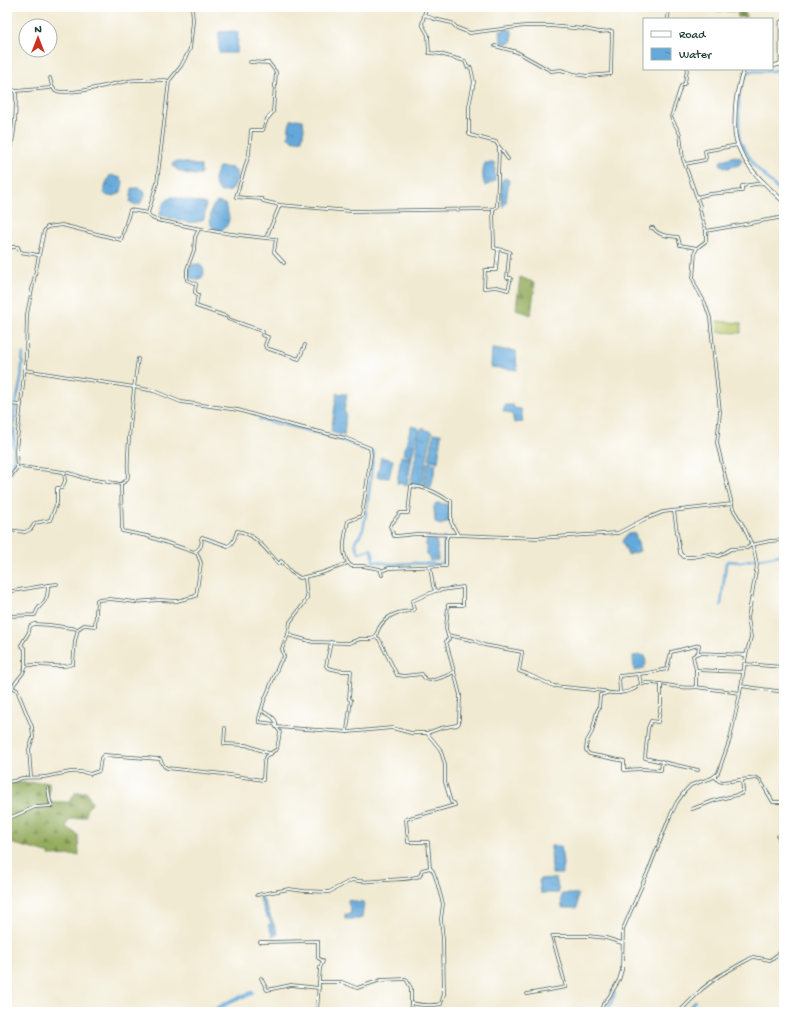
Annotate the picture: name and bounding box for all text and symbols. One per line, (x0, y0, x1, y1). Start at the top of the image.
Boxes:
north arrow (18, 18, 58, 58)
legend (643, 18, 773, 70)
text: N (34, 24, 42, 36)
text: Road (679, 29, 706, 43)
text: Water (679, 49, 713, 63)

